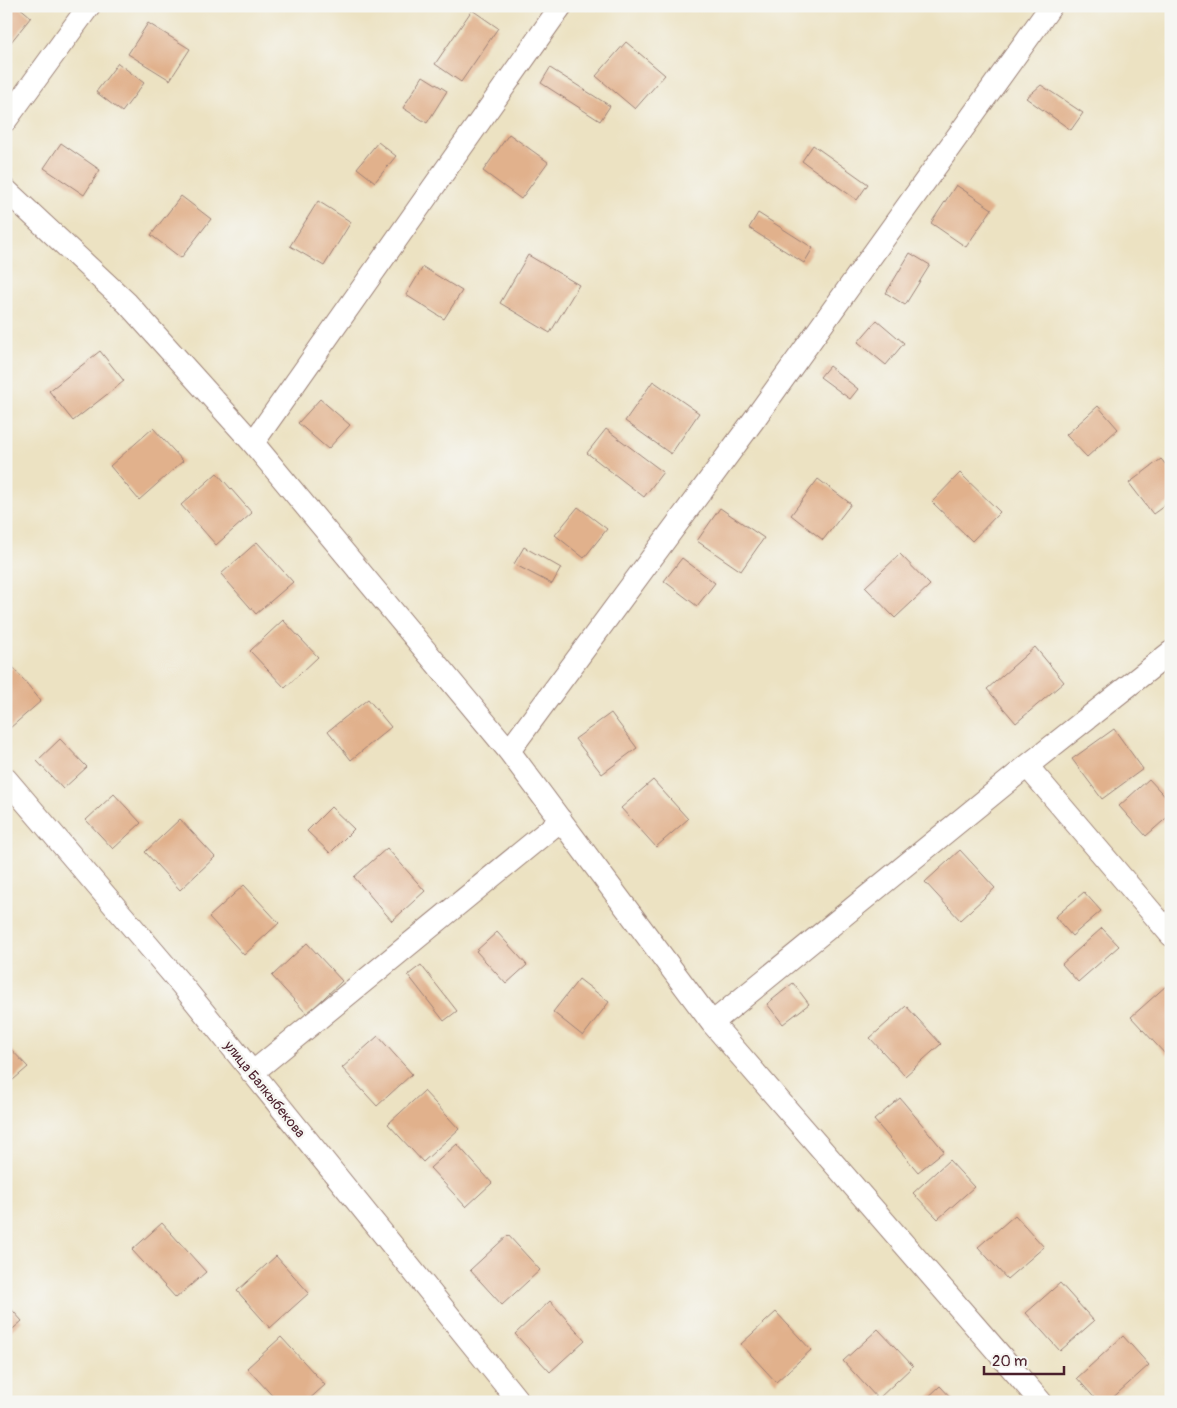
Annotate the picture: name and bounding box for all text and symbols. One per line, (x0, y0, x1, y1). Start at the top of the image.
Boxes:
street label: улица Балкыбекова (220, 1037, 309, 1141)
scale bar (984, 1343, 1064, 1375)
text: 20 m (992, 1352, 1027, 1371)

